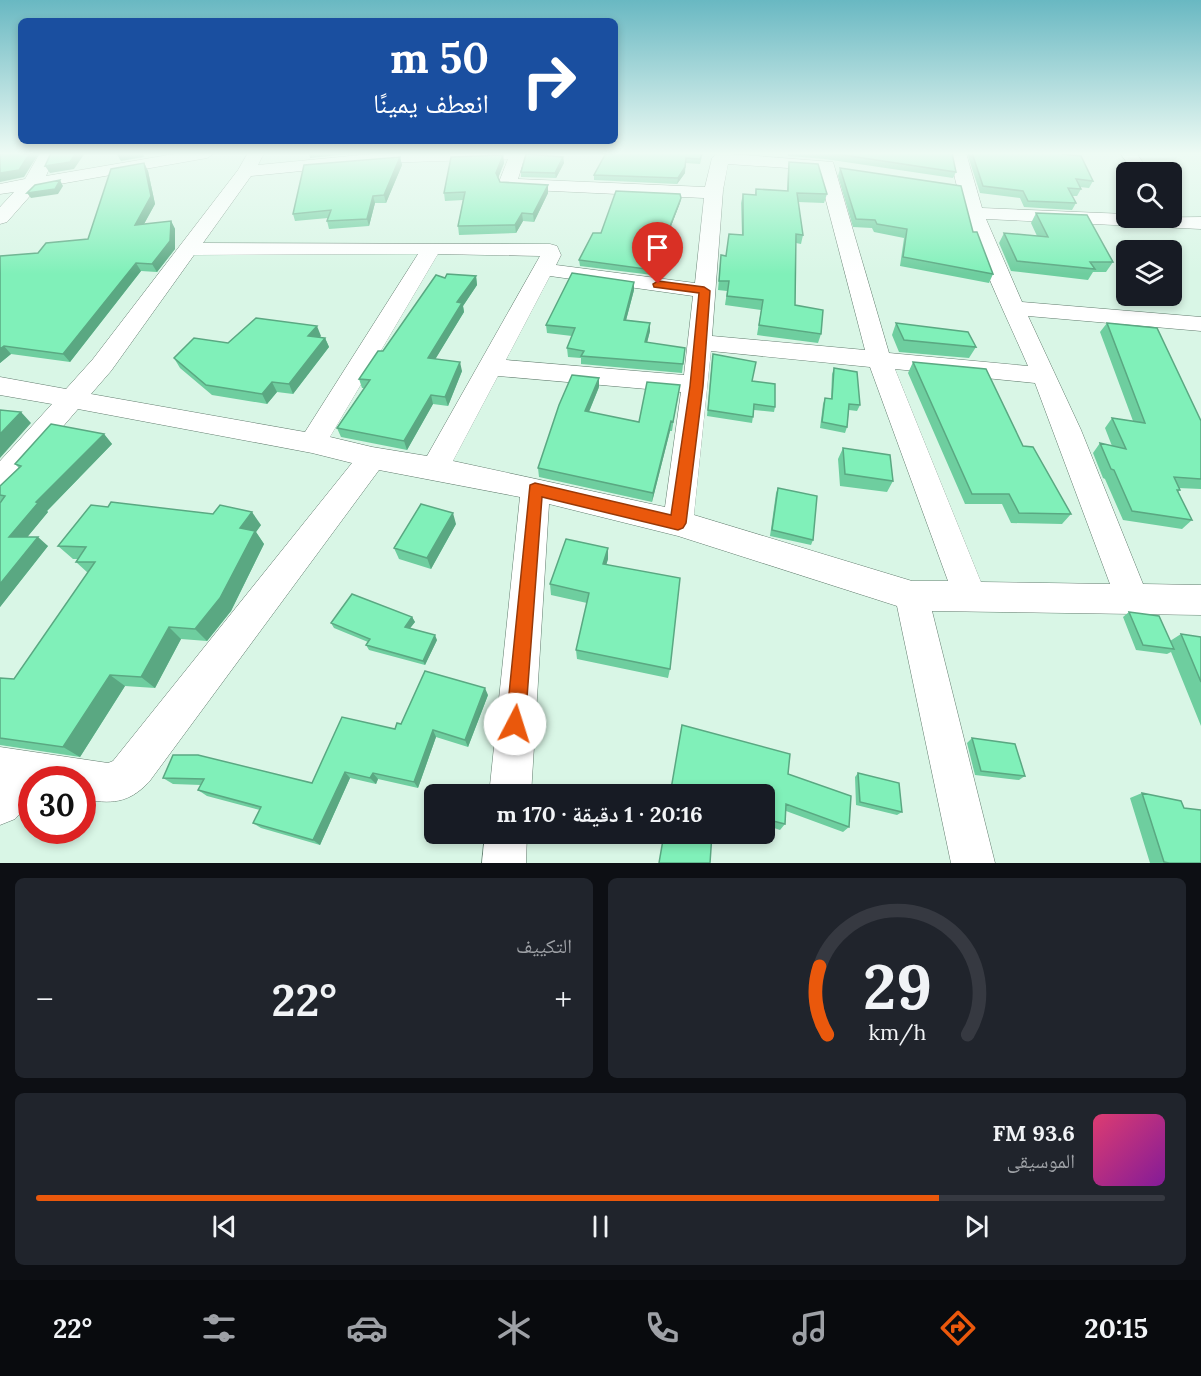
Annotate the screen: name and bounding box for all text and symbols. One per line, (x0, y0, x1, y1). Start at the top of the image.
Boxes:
text: 50 m (390, 31, 489, 85)
icon: right (510, 42, 588, 120)
text: انعطف يمينًا (373, 86, 489, 120)
map controls (1116, 162, 1182, 306)
button: search (1116, 162, 1182, 228)
pin (632, 222, 683, 284)
icon: arrive (641, 231, 674, 264)
button: layers (1116, 240, 1182, 306)
position arrow (483, 692, 547, 756)
speed limit sign: 30 (18, 766, 96, 844)
text: 20:16 · 1 دقيقة · 170 m (496, 800, 703, 828)
text: التكييف (516, 933, 572, 958)
text: 29 (862, 946, 932, 1026)
text: 22° (271, 971, 337, 1028)
text: − (36, 978, 54, 1020)
text: + (554, 978, 572, 1020)
text: km/h (868, 1018, 926, 1046)
text: 93.6 FM (992, 1119, 1075, 1147)
text: الموسيقى (1007, 1148, 1075, 1173)
icon: previous (208, 1210, 241, 1243)
icon: pause (584, 1210, 617, 1243)
icon: next (960, 1210, 993, 1243)
icon: filters (198, 1307, 240, 1349)
icon: car (346, 1307, 388, 1349)
icon: climate (493, 1307, 535, 1349)
icon: phone (641, 1307, 683, 1349)
icon: music (789, 1307, 831, 1349)
icon: directions (937, 1307, 979, 1349)
text: 22° (53, 1311, 92, 1345)
text: 20:15 (1084, 1311, 1148, 1345)

